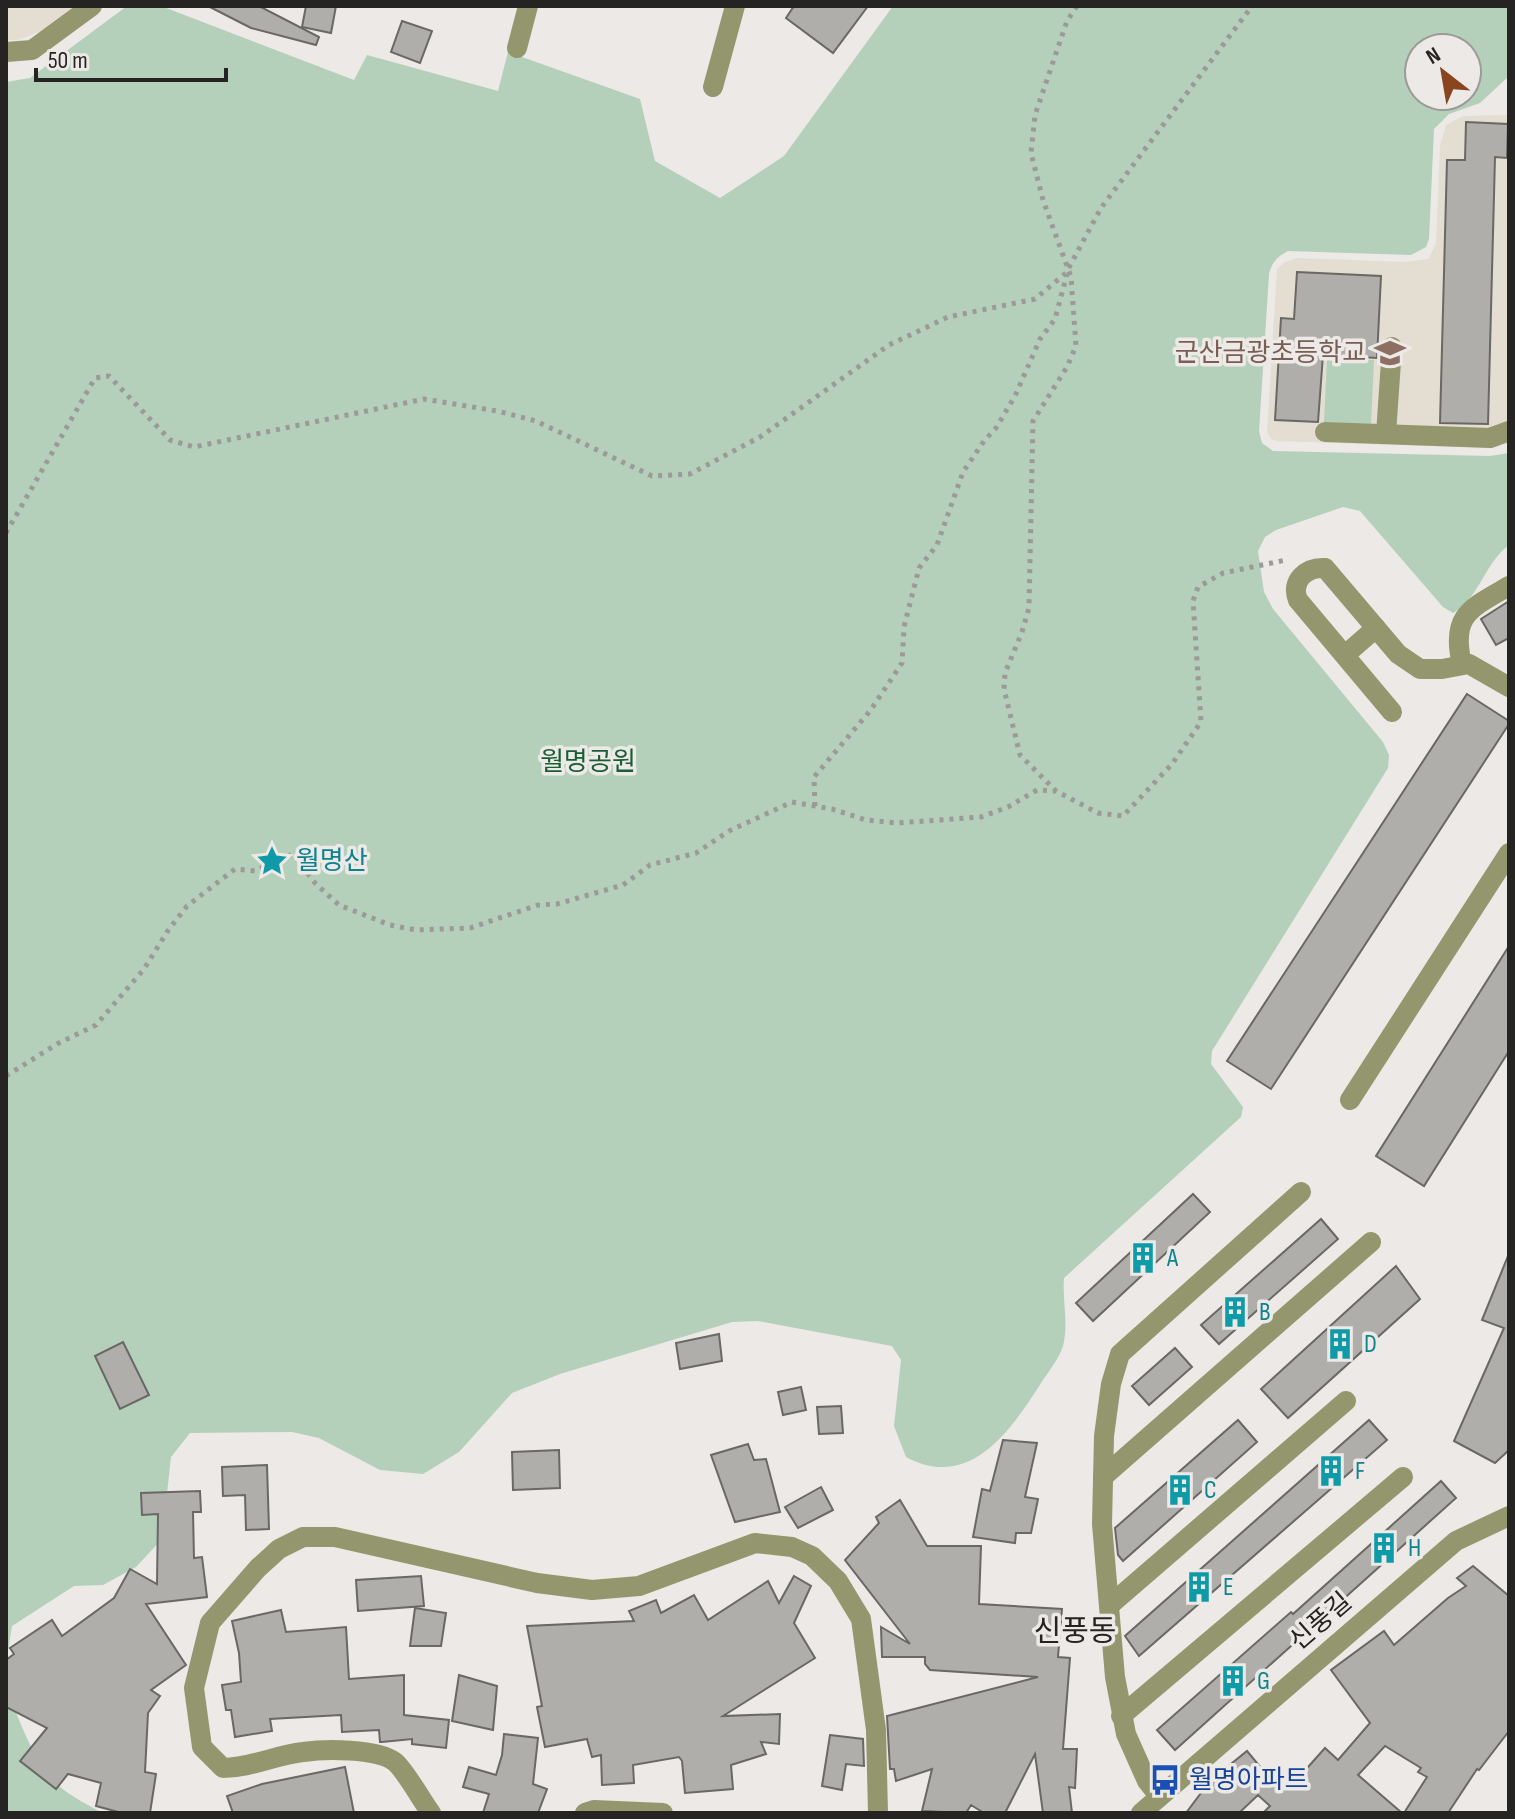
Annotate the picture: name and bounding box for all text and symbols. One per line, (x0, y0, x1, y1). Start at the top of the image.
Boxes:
scale bar (36, 32, 226, 82)
north arrow (1403, 32, 1483, 112)
text: N (1421, 42, 1445, 71)
text: 50 m (48, 46, 88, 75)
school or university icon: 군산금광초등학교 (1373, 336, 1407, 370)
place label: 군산금광초등학교 (1175, 338, 1366, 369)
park label: 월명공원 (540, 747, 636, 778)
place icon: 월명산 (255, 844, 289, 878)
place label: 월명산 (296, 846, 368, 877)
building icon: A (1126, 1241, 1160, 1275)
place label: A (1166, 1243, 1179, 1274)
building icon: B (1218, 1295, 1252, 1329)
place label: B (1259, 1297, 1271, 1328)
building icon: D (1323, 1327, 1357, 1361)
place label: D (1364, 1329, 1377, 1360)
building icon: F (1314, 1454, 1348, 1488)
place label: F (1355, 1456, 1365, 1487)
building icon: C (1163, 1473, 1197, 1507)
place label: C (1204, 1475, 1217, 1506)
building icon: H (1367, 1531, 1401, 1565)
place label: H (1408, 1533, 1421, 1564)
building icon: E (1182, 1570, 1216, 1604)
place label: E (1223, 1572, 1234, 1603)
street label: 신풍길 (1284, 1587, 1358, 1657)
district label: 신풍동 (1034, 1614, 1116, 1650)
building icon: G (1216, 1664, 1250, 1698)
place label: G (1257, 1666, 1270, 1697)
bus stop icon: 월명아파트 (1148, 1763, 1182, 1797)
place label: 월명아파트 (1189, 1765, 1309, 1796)

